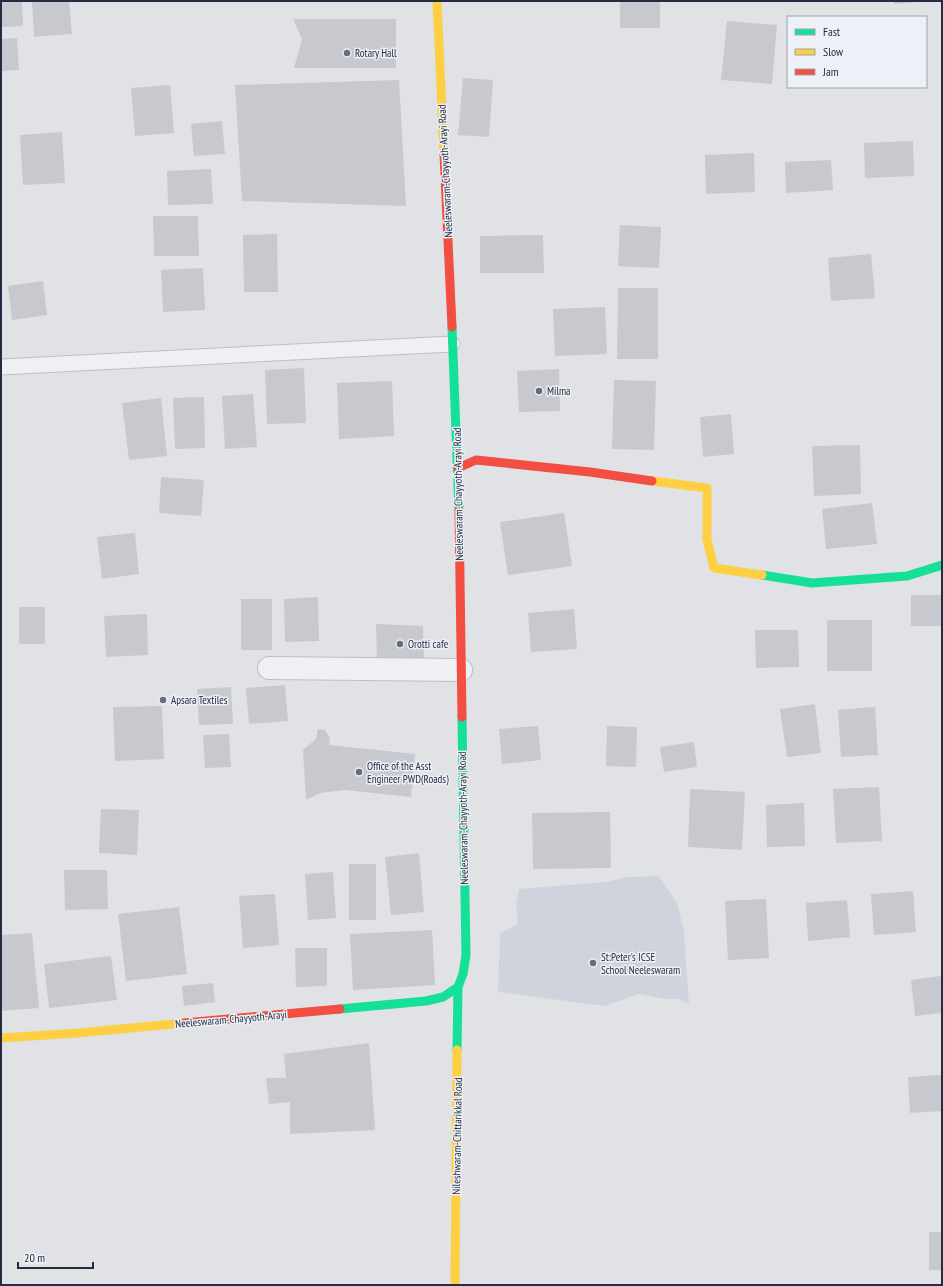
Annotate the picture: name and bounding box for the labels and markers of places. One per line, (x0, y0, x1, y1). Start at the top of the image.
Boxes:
place label: Rotary Hall (355, 46, 397, 60)
marker: Rotary Hall (342, 48, 352, 58)
place label: Milma (547, 384, 571, 398)
marker: Milma (534, 386, 544, 396)
place label: Orotti cafe (408, 637, 449, 651)
marker: Orotti cafe (395, 639, 405, 649)
place label: Apsara Textiles (171, 693, 228, 707)
marker: Apsara Textiles (158, 695, 168, 705)
place label: Office of the Asst Engineer PWD(Roads) (367, 759, 449, 786)
marker: Office of the Asst Engineer PWD(Roads) (354, 767, 364, 777)
place label: St:Peter's ICSE School Neeleswaram (601, 950, 680, 977)
marker: St:Peter's ICSE School Neeleswaram (588, 958, 598, 968)

